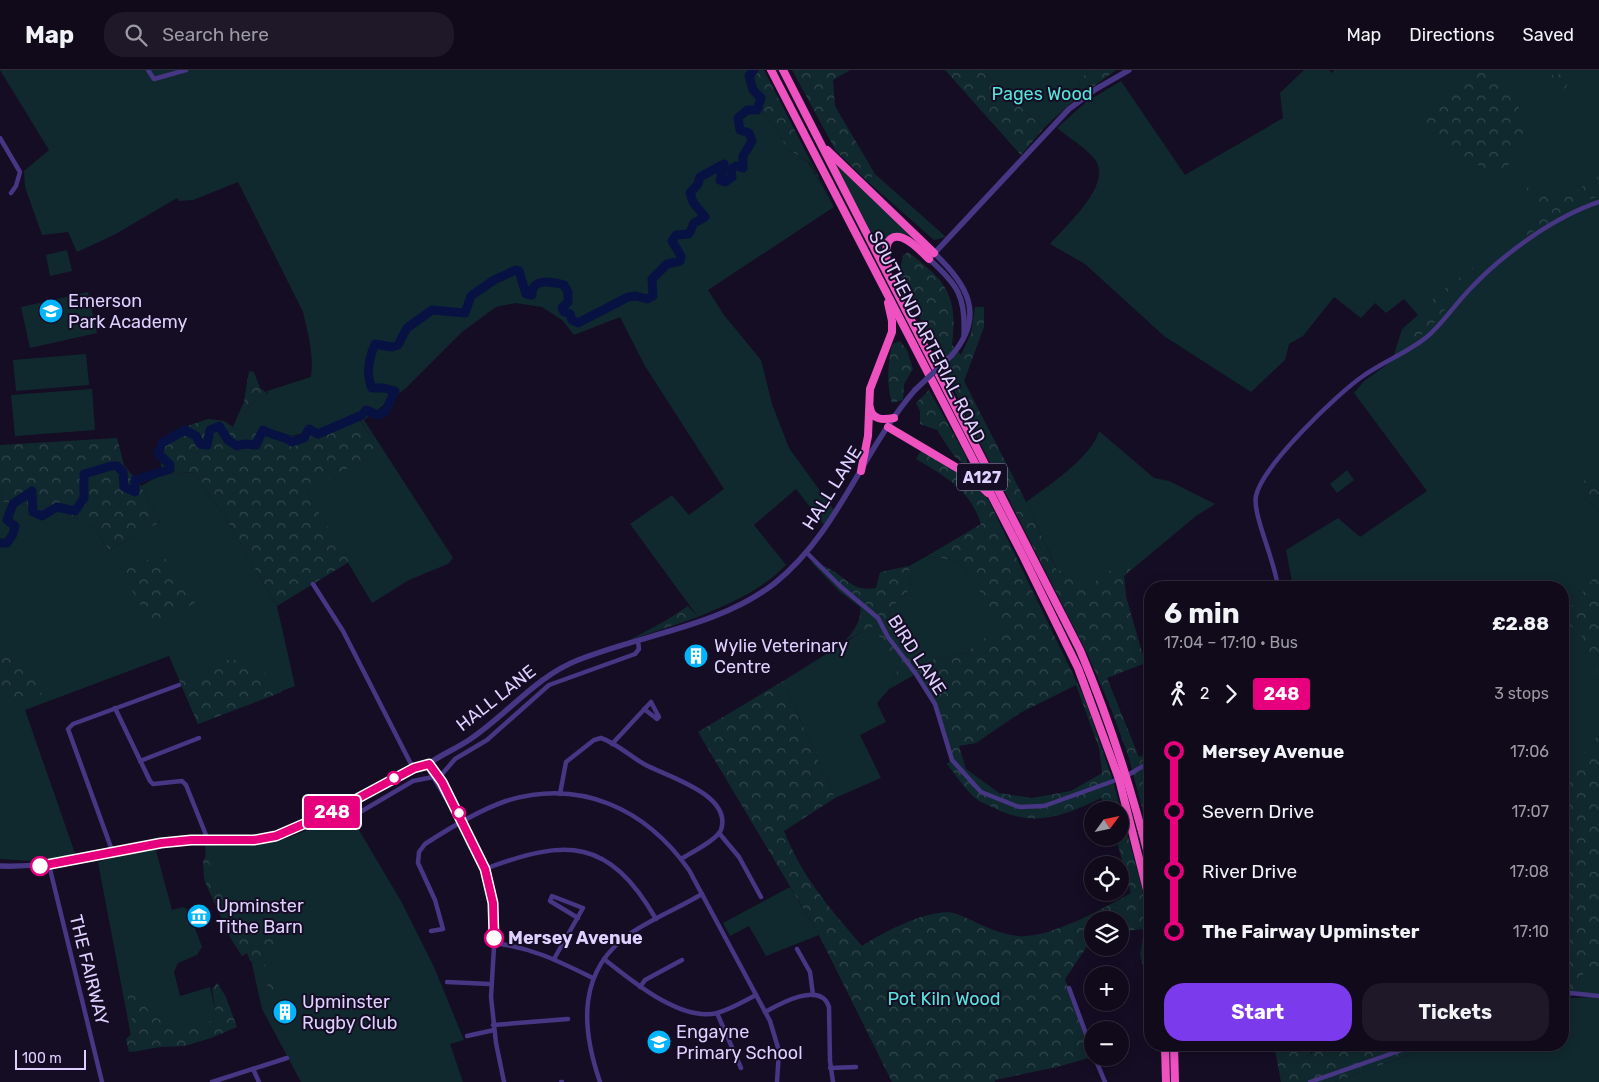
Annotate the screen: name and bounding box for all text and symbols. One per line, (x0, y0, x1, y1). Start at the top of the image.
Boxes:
search box (104, 12, 454, 57)
text: Map (25, 21, 74, 49)
icon: search (122, 21, 150, 49)
text: Search here (162, 23, 269, 46)
text: Map (1346, 24, 1381, 46)
text: Directions (1409, 24, 1495, 46)
text: Saved (1523, 24, 1574, 46)
park label: Pages Wood (992, 83, 1092, 105)
street label: SOUTHEND ARTERIAL ROAD (864, 227, 990, 447)
place label: Emerson Park Academy (68, 290, 188, 333)
school or university icon: Emerson Park Academy (38, 298, 64, 324)
street label: HALL LANE (798, 442, 866, 534)
road number: A127 (957, 464, 1007, 491)
text: 6 min (1164, 597, 1240, 630)
street label: BIRD LANE (883, 611, 951, 699)
text: £2.88 (1492, 612, 1549, 635)
text: 17:04 – 17:10 · Bus (1164, 633, 1298, 652)
place label: Wylie Veterinary Centre (714, 635, 848, 678)
building icon: Wylie Veterinary Centre (683, 643, 709, 669)
street label: HALL LANE (452, 660, 540, 736)
icon: walk (1164, 680, 1192, 708)
icon: forward (1217, 680, 1245, 708)
text: 248 (1263, 683, 1300, 705)
text: 2 (1200, 684, 1209, 703)
text: 3 stops (1494, 684, 1549, 703)
text: Mersey Avenue (1202, 740, 1344, 763)
text: 17:06 (1510, 742, 1549, 761)
unlabelled marker (387, 771, 401, 785)
line badge: 248 (303, 796, 361, 828)
text: Severn Drive (1202, 800, 1314, 823)
text: 248 (314, 801, 350, 823)
north arrow (1084, 801, 1129, 846)
map controls (1084, 801, 1129, 1066)
text: 17:07 (1511, 802, 1549, 821)
unlabelled marker (452, 806, 466, 820)
unlabelled marker (30, 856, 50, 876)
button: locate (1084, 856, 1129, 901)
text: River Drive (1202, 860, 1297, 883)
text: 17:08 (1510, 862, 1549, 881)
place label: Upminster Tithe Barn (216, 895, 304, 938)
museum icon: Upminster Tithe Barn (186, 903, 212, 929)
button: layers (1084, 911, 1129, 956)
street label: THE FAIRWAY (65, 912, 113, 1028)
text: The Fairway Upminster (1202, 920, 1419, 943)
text: 17:10 (1513, 922, 1549, 941)
place label: Mersey Avenue (508, 927, 643, 949)
marker: Mersey Avenue (484, 928, 504, 948)
button: + (1084, 966, 1129, 1011)
button: Start (1164, 983, 1352, 1041)
button: Tickets (1362, 983, 1549, 1041)
park label: Pot Kiln Wood (887, 988, 1001, 1010)
place label: Upminster Rugby Club (302, 991, 398, 1034)
building icon: Upminster Rugby Club (272, 999, 298, 1025)
place label: Engayne Primary School (676, 1021, 803, 1064)
button: − (1084, 1021, 1129, 1066)
school or university icon: Engayne Primary School (646, 1029, 672, 1055)
scale bar (15, 1047, 86, 1070)
text: 100 m (22, 1050, 62, 1067)

